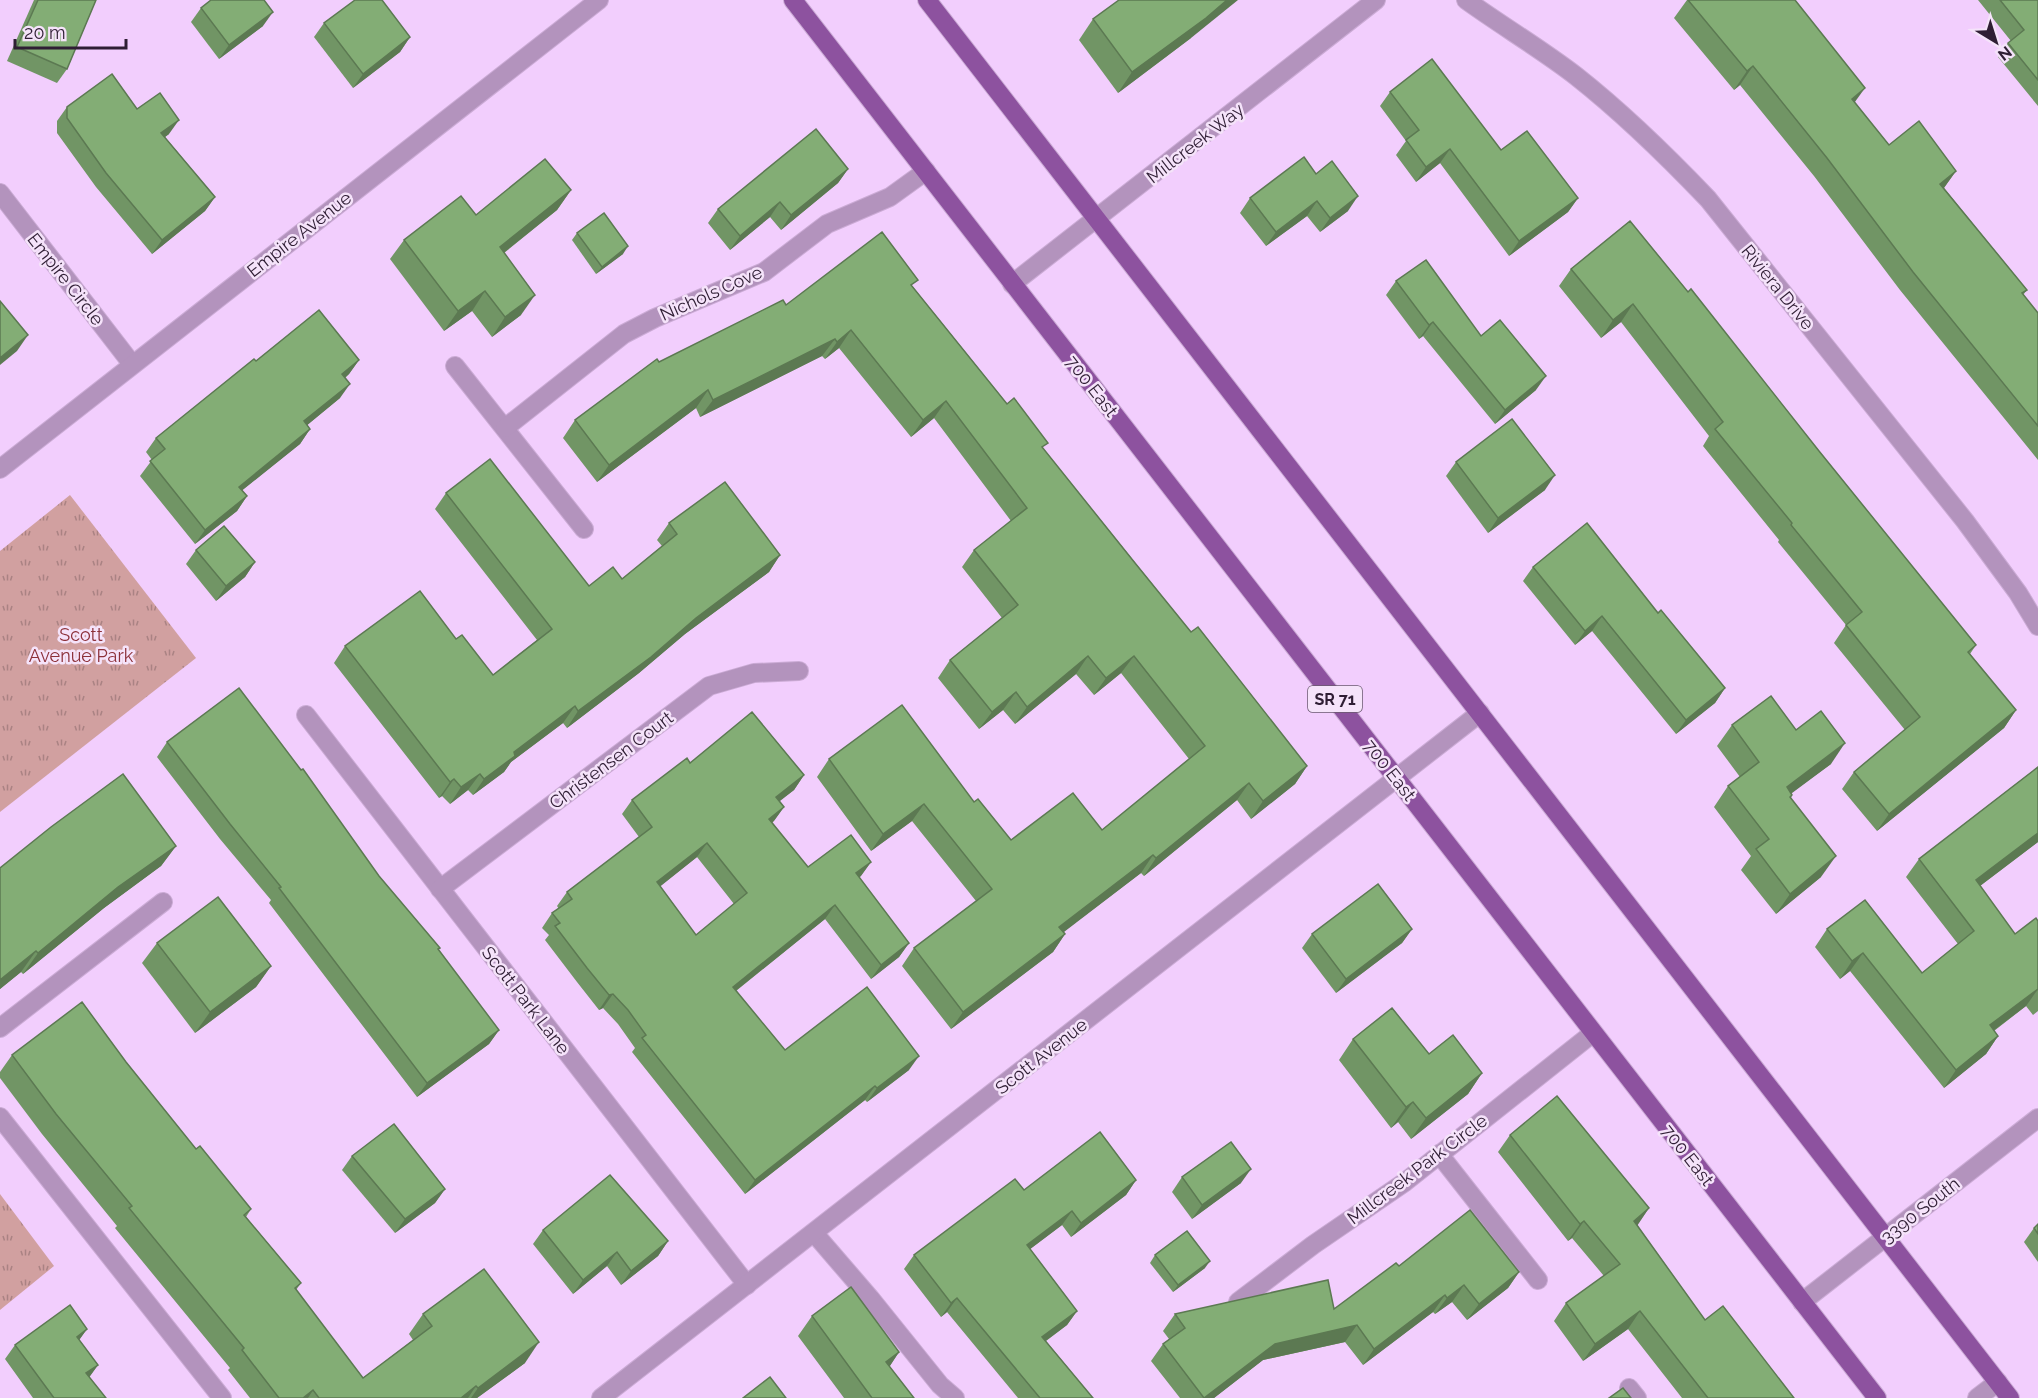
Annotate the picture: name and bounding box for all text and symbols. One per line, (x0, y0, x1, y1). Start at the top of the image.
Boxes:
scale bar (15, 12, 126, 50)
north arrow (1966, 12, 2026, 72)
text: 20 m (24, 22, 66, 43)
text: N (1994, 42, 2016, 65)
street label: Millcreek Way (1142, 98, 1248, 187)
street label: Empire Avenue (243, 187, 356, 281)
street label: Empire Circle (23, 229, 109, 330)
street label: Riviera Drive (1737, 240, 1819, 334)
street label: Nichols Cove (657, 261, 766, 325)
street label: 700 East (1062, 351, 1122, 421)
park label: Scott Avenue Park (29, 624, 134, 666)
road number: SR 71 (1308, 686, 1362, 712)
street label: Christensen Court (545, 707, 677, 813)
street label: 700 East (1360, 735, 1420, 805)
street label: Scott Park Lane (478, 942, 575, 1058)
street label: Scott Avenue (991, 1013, 1091, 1098)
street label: Millcreek Park Circle (1343, 1109, 1491, 1228)
street label: 700 East (1658, 1120, 1718, 1190)
street label: 3390 South (1876, 1173, 1964, 1247)

